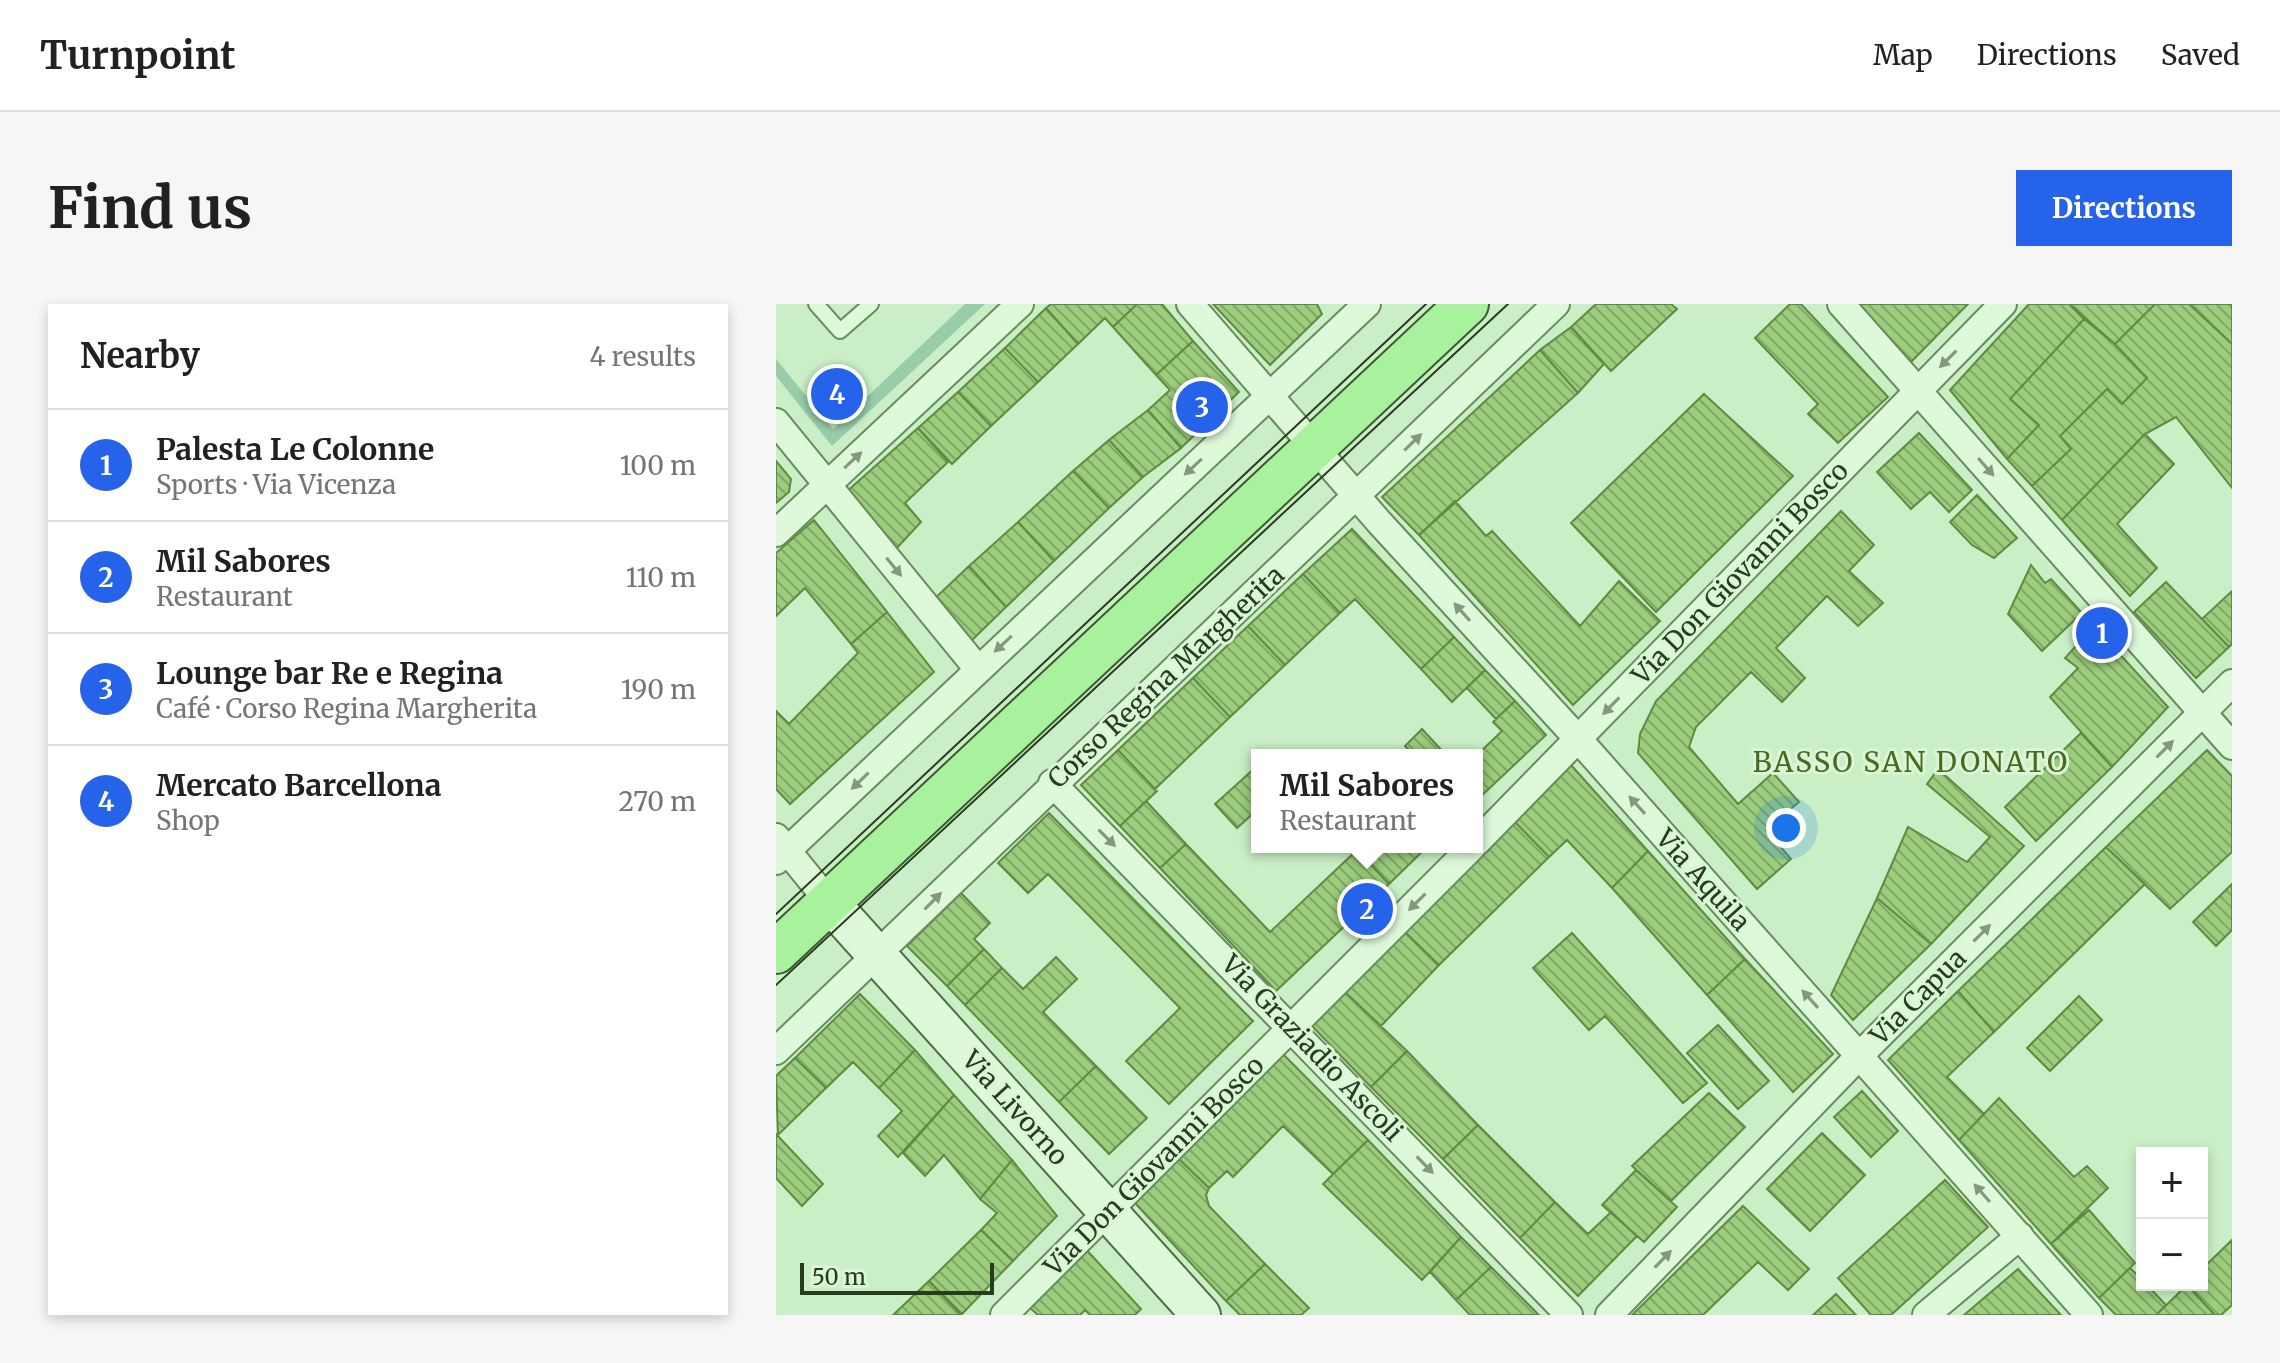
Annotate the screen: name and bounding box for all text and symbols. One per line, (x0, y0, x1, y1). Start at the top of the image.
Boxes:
text: Turnpoint (40, 32, 235, 79)
text: Map (1873, 37, 1933, 73)
text: Directions (1977, 37, 2117, 73)
text: Saved (2161, 37, 2240, 73)
button: Directions (2016, 170, 2232, 246)
text: Find us (48, 173, 252, 243)
text: Nearby (80, 335, 200, 377)
text: 4 results (589, 340, 696, 373)
one-way arrow (1939, 349, 1958, 368)
pin: 4 (811, 364, 863, 424)
pin: 3 (1176, 377, 1228, 437)
text: Palesta Le Colonne (156, 430, 434, 468)
one-way arrow (1403, 433, 1422, 451)
text: 1 (100, 449, 112, 482)
text: 100 m (620, 449, 696, 482)
one-way arrow (843, 452, 862, 470)
street label: Via Don Giovanni Bosco (1624, 454, 1855, 692)
one-way arrow (1977, 457, 1994, 477)
one-way arrow (1184, 458, 1203, 476)
text: Sports · Via Vicenza (156, 468, 396, 501)
text: Mil Sabores (156, 542, 331, 580)
one-way arrow (885, 557, 902, 577)
street label: Corso Regina Margherita (1040, 558, 1291, 795)
text: 2 (98, 561, 114, 594)
text: 110 m (626, 561, 696, 594)
text: Restaurant (156, 580, 293, 613)
one-way arrow (1454, 603, 1472, 622)
pin: 1 (2076, 603, 2128, 663)
one-way arrow (994, 635, 1013, 653)
text: Lounge bar Re e Regina (156, 654, 503, 692)
text: 3 (99, 673, 113, 706)
text: 190 m (621, 673, 696, 706)
text: Café · Corso Regina Margherita (156, 692, 537, 725)
one-way arrow (1602, 696, 1621, 715)
one-way arrow (2156, 740, 2174, 759)
district label: BASSO SAN DONATO (1753, 744, 2069, 780)
popup (1251, 749, 1483, 853)
text: Mercato Barcellona (156, 766, 441, 804)
text: Mil Sabores (1280, 766, 1454, 804)
one-way arrow (850, 772, 869, 790)
text: 4 (98, 785, 114, 818)
text: 270 m (619, 785, 696, 818)
one-way arrow (1628, 796, 1646, 815)
text: Shop (156, 804, 220, 837)
text: Restaurant (1280, 804, 1416, 837)
your location (1766, 808, 1806, 848)
street label: Via Aquila (1648, 821, 1758, 937)
one-way arrow (1097, 828, 1116, 847)
pin: 2 (1341, 879, 1393, 939)
one-way arrow (923, 892, 942, 911)
one-way arrow (1409, 892, 1427, 911)
one-way arrow (1972, 924, 1991, 943)
street label: Via Capua (1862, 942, 1973, 1052)
street label: Via Graziadio Ascoli (1214, 947, 1410, 1148)
one-way arrow (1802, 989, 1819, 1009)
street label: Via Livorno (955, 1043, 1076, 1172)
street label: Via Don Giovanni Bosco (1036, 1049, 1271, 1283)
map controls (2136, 1147, 2208, 1291)
button: + (2136, 1147, 2208, 1219)
one-way arrow (1416, 1155, 1434, 1174)
one-way arrow (1974, 1184, 1992, 1203)
button: − (2136, 1219, 2208, 1291)
one-way arrow (1654, 1250, 1672, 1269)
scale bar (800, 1259, 994, 1295)
text: 50 m (812, 1263, 866, 1291)

